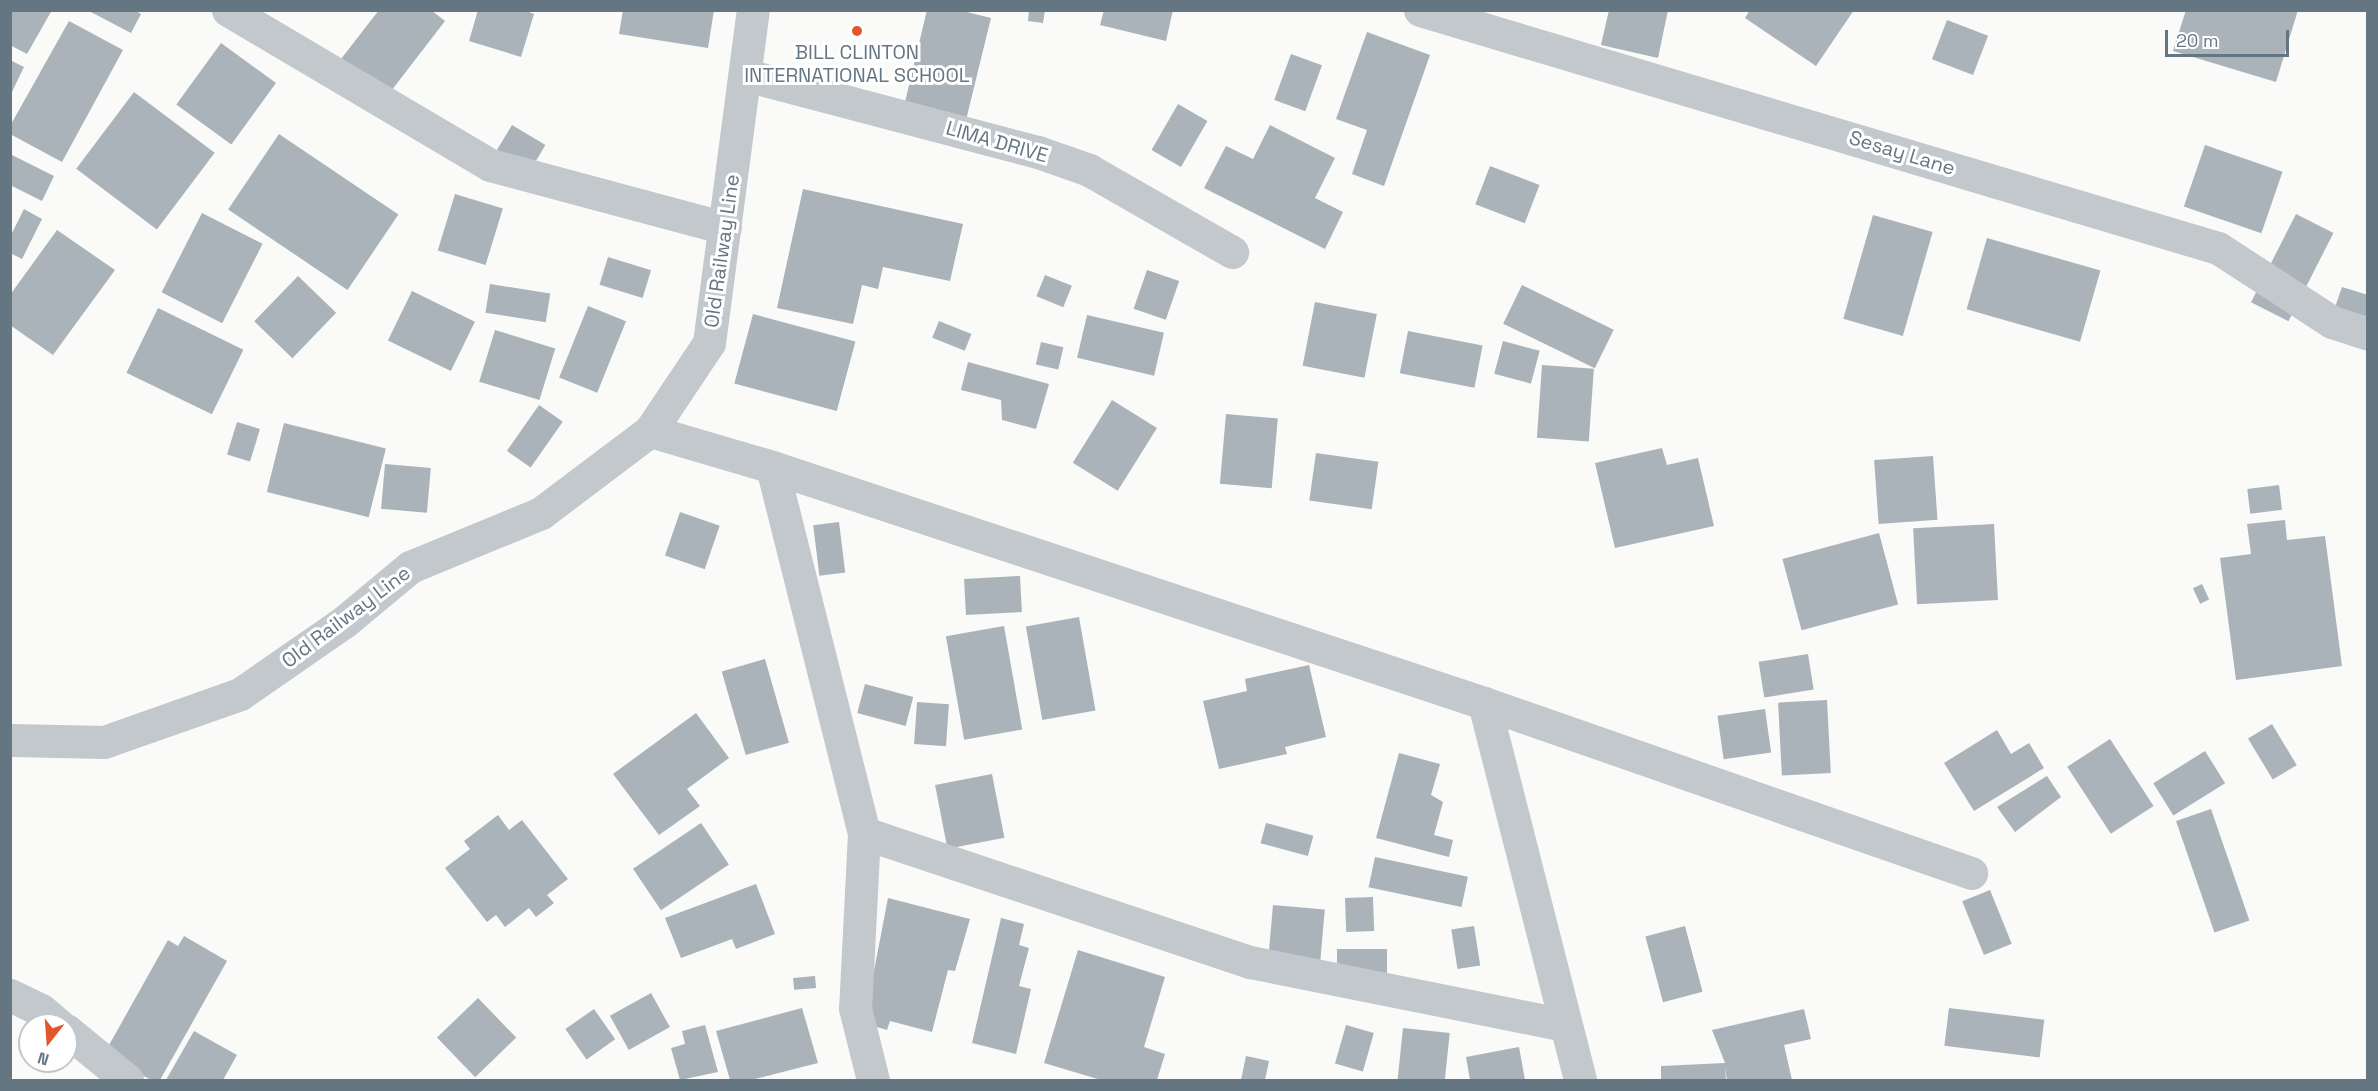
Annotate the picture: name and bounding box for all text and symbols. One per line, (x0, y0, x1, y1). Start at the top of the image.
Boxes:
scale bar (2168, 18, 2292, 56)
marker: BILL CLINTON INTERNATIONAL SCHOOL (850, 24, 864, 38)
text: 20 m (2176, 29, 2219, 52)
place label: BILL CLINTON INTERNATIONAL SCHOOL (744, 41, 970, 88)
street label: LIMA DRIVE (943, 116, 1051, 168)
street label: Sesay Lane (1846, 125, 1958, 181)
street label: Old Railway Line (699, 173, 745, 329)
street label: Old Railway Line (277, 561, 415, 673)
north arrow (18, 1013, 78, 1073)
text: N (35, 1047, 51, 1070)

